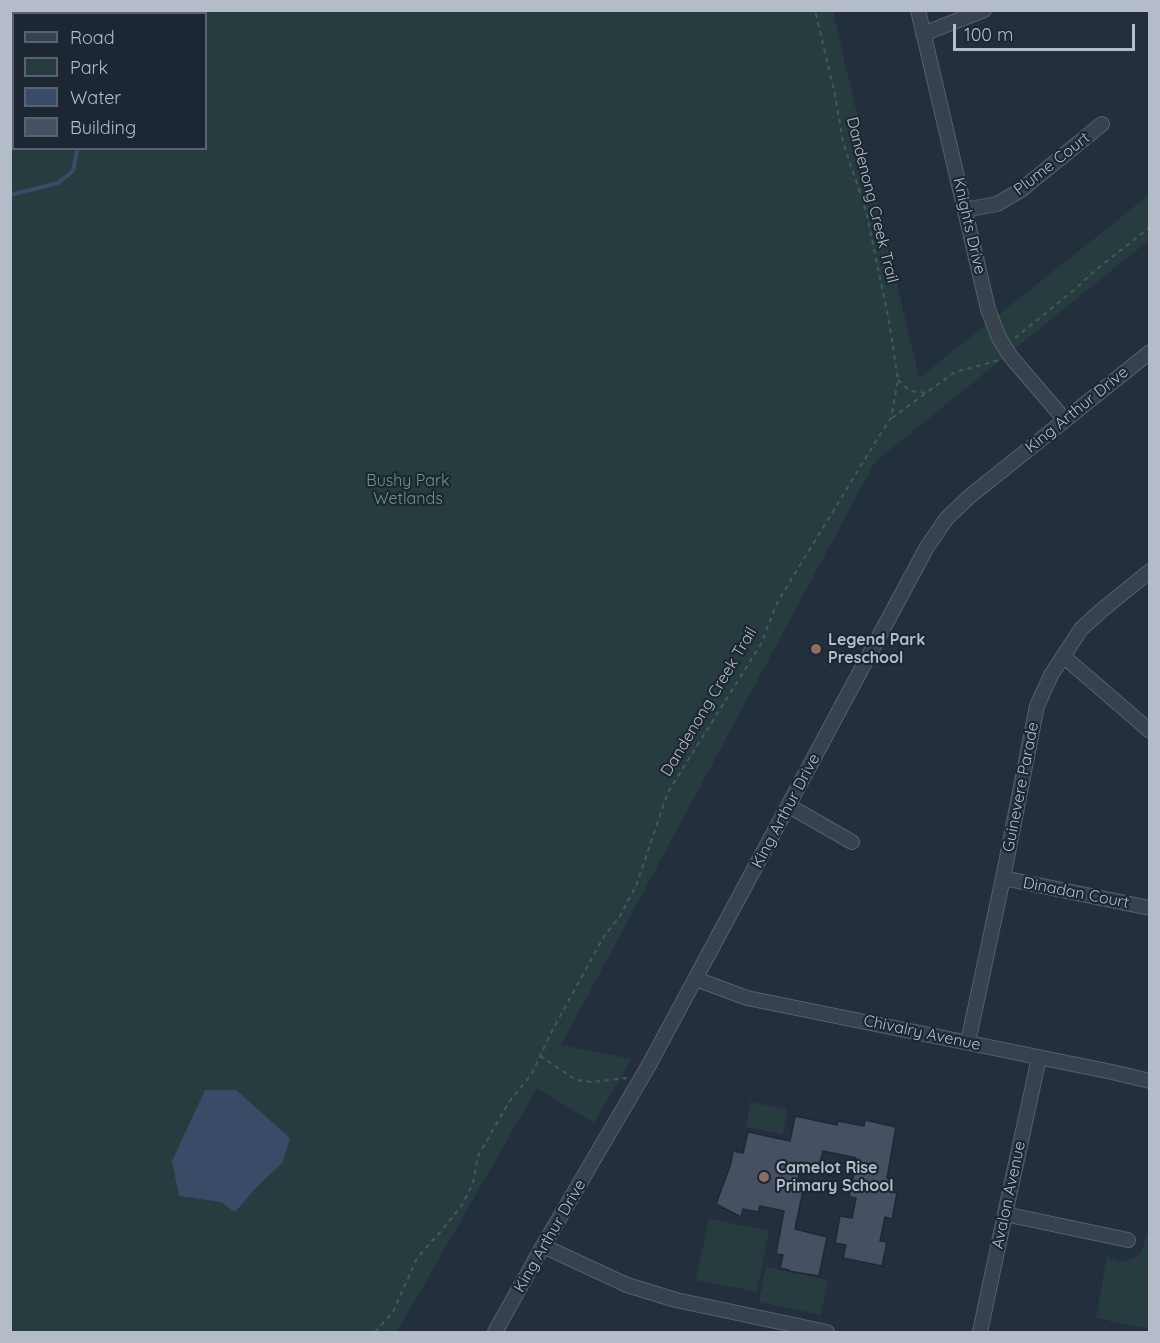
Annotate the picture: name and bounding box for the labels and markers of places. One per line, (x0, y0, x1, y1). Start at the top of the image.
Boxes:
place label: Legend Park Preschool (828, 630, 925, 668)
marker: Legend Park Preschool (809, 642, 823, 656)
place label: Camelot Rise Primary School (776, 1158, 894, 1196)
marker: Camelot Rise Primary School (757, 1170, 771, 1184)

